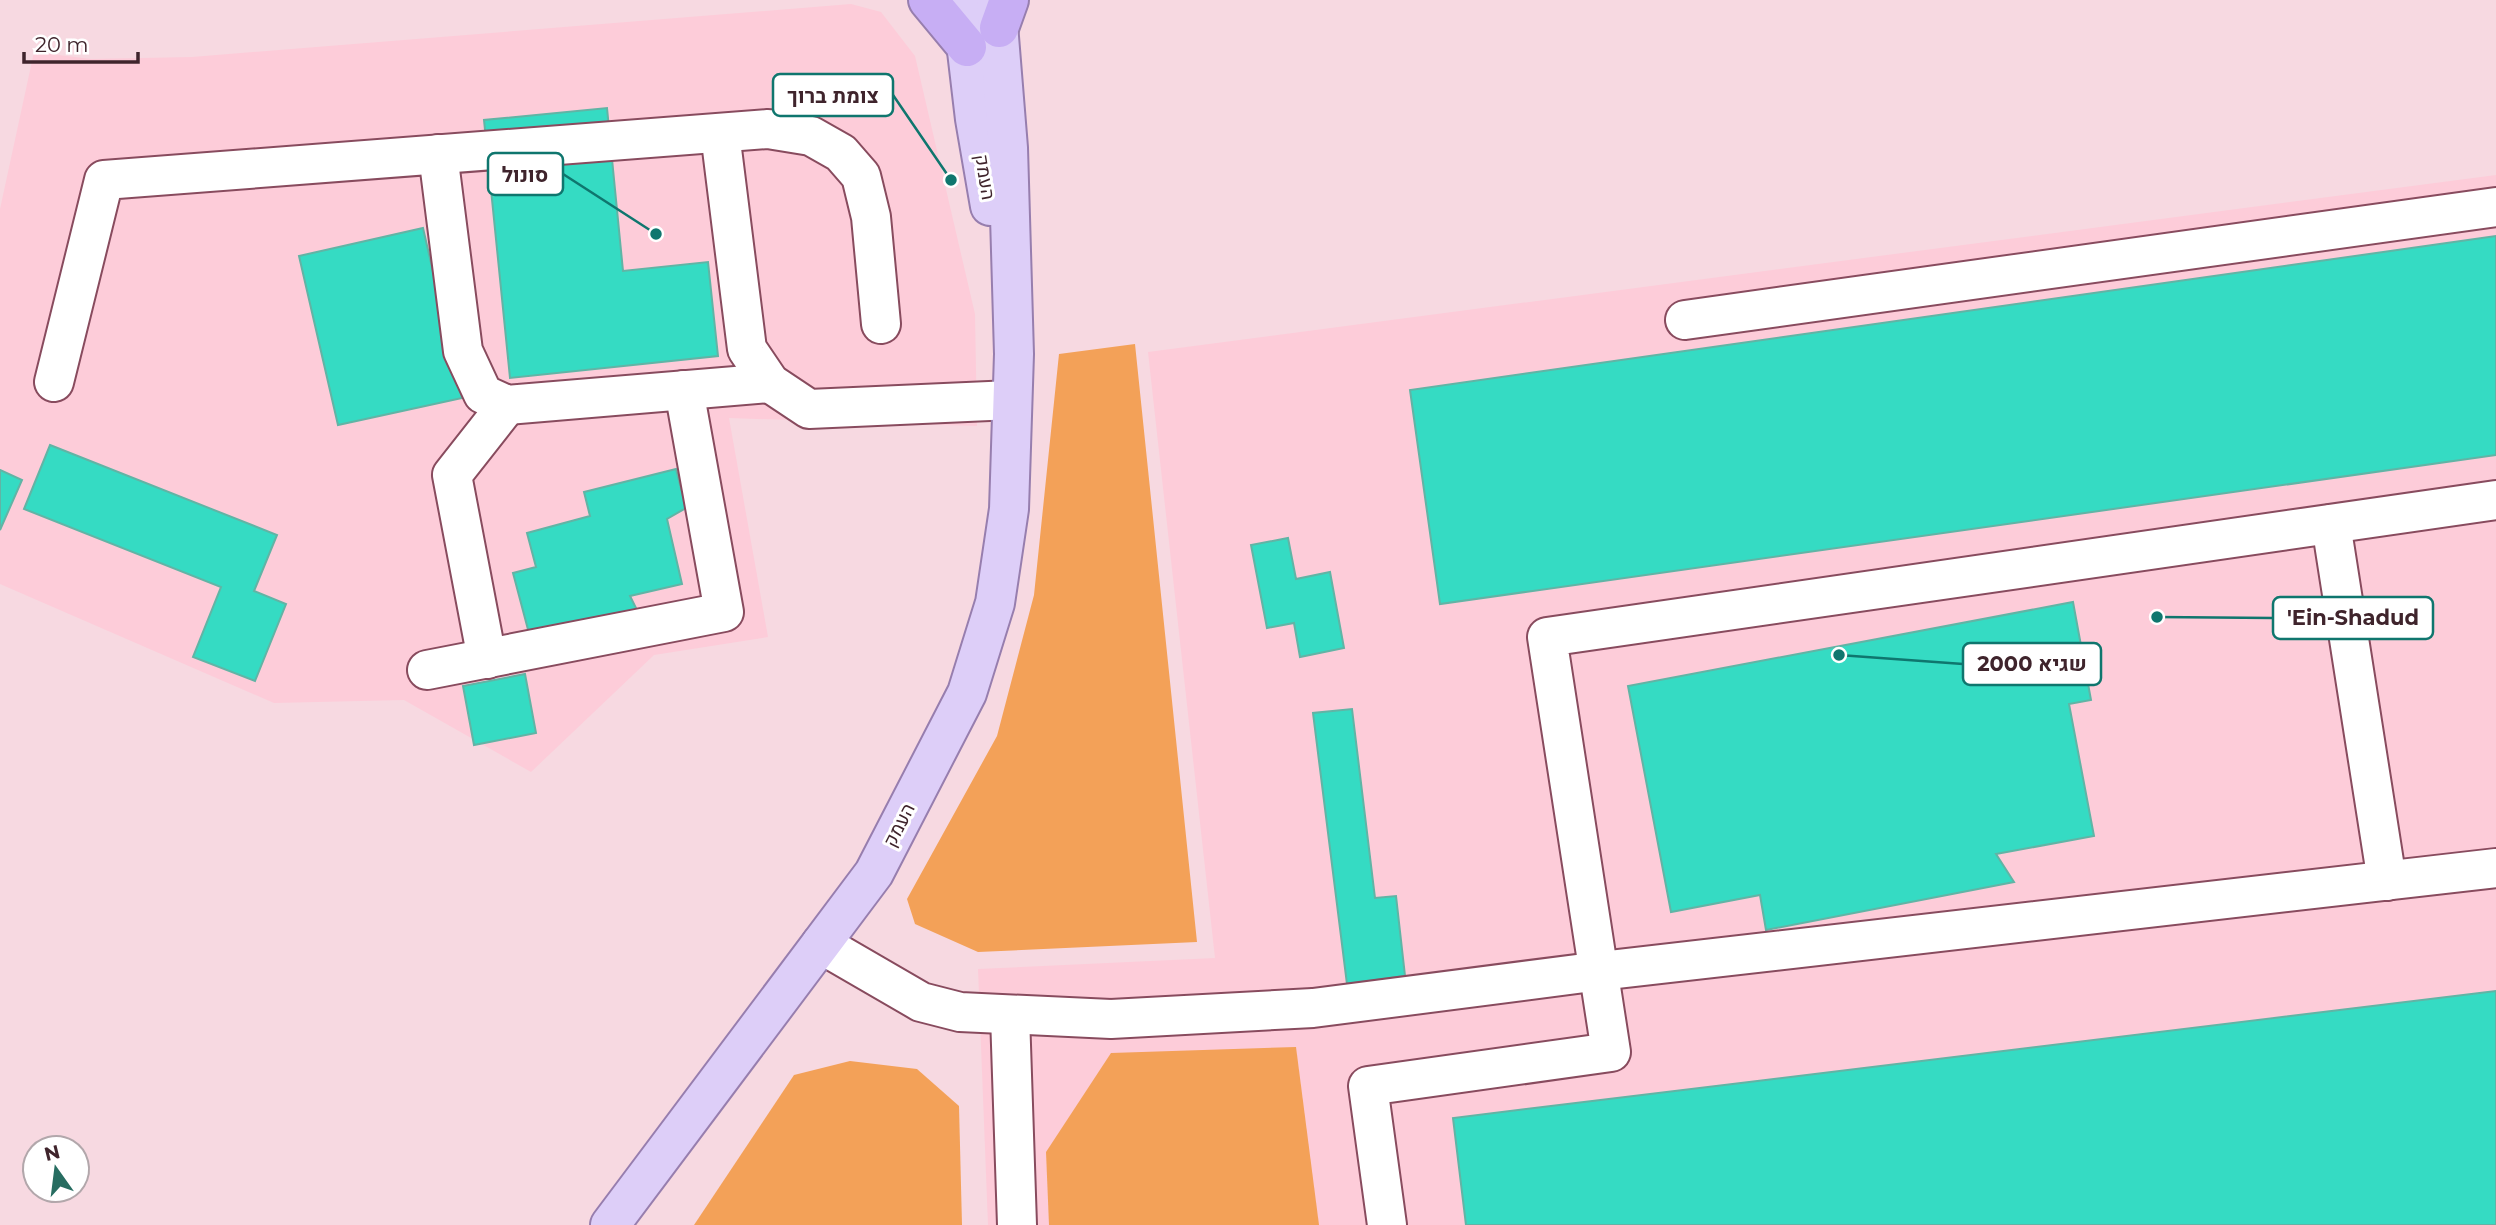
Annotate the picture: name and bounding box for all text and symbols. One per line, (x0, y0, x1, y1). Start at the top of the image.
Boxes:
scale bar (24, 21, 138, 65)
text: 20 m (35, 32, 89, 57)
callout: צומת ברוך (773, 74, 893, 116)
text: צומת ברוך (787, 83, 879, 108)
street label: העמק (970, 152, 1000, 202)
callout: סונול (488, 153, 563, 195)
text: סונול (502, 162, 548, 187)
callout: 'Ein-Shadud (2273, 597, 2433, 639)
text: 'Ein-Shadud (2287, 605, 2419, 630)
callout: שגיא 2000 (1963, 643, 2101, 685)
text: שגיא 2000 (1977, 651, 2087, 676)
street label: העמק (878, 799, 920, 851)
north arrow (21, 1134, 91, 1204)
text: N (42, 1140, 62, 1166)

